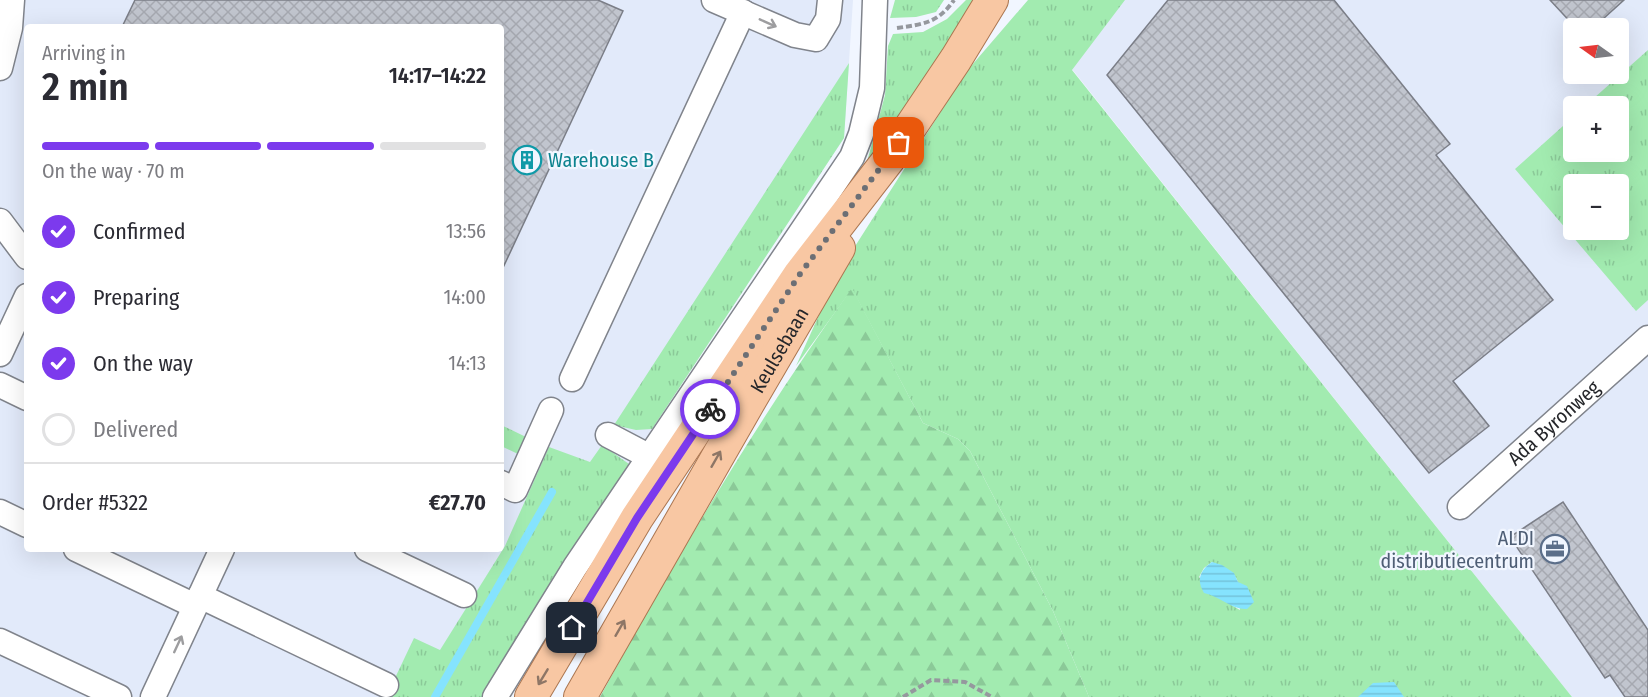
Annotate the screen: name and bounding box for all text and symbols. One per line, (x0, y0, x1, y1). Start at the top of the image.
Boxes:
north arrow (1563, 18, 1629, 84)
map controls (1563, 18, 1629, 240)
one-way arrow (759, 19, 777, 30)
text: Arriving in (42, 41, 126, 65)
text: 14:17–14:22 (389, 62, 486, 89)
text: 2 min (42, 64, 129, 110)
button: + (1563, 96, 1629, 162)
pin (873, 117, 924, 168)
icon: bag (882, 126, 915, 159)
building icon: Warehouse B (511, 144, 543, 176)
place label: Warehouse B (548, 148, 654, 172)
text: On the way · 70 m (42, 159, 185, 183)
button: − (1563, 174, 1629, 240)
icon: check (42, 215, 75, 248)
text: Confirmed (93, 218, 186, 245)
text: 13:56 (446, 219, 486, 243)
icon: check (42, 281, 75, 314)
text: Preparing (93, 284, 179, 311)
text: 14:00 (443, 285, 486, 309)
street label: Keulsebaan (745, 303, 814, 397)
icon: check (42, 347, 75, 380)
text: On the way (93, 350, 193, 377)
text: 14:13 (448, 351, 486, 375)
street label: Ada Byronweg (1503, 375, 1605, 470)
courier (680, 379, 740, 439)
icon: bike (694, 393, 727, 426)
text: Delivered (93, 416, 178, 443)
one-way arrow (711, 450, 722, 468)
text: Order #5322 (42, 489, 148, 516)
text: €27.70 (429, 489, 486, 516)
place label: ALDI distributiecentrum (1381, 526, 1534, 573)
office icon: ALDI distributiecentrum (1539, 533, 1571, 565)
pin (546, 602, 597, 653)
icon: home (555, 611, 588, 644)
one-way arrow (614, 620, 626, 637)
one-way arrow (172, 636, 184, 654)
one-way arrow (537, 668, 549, 685)

